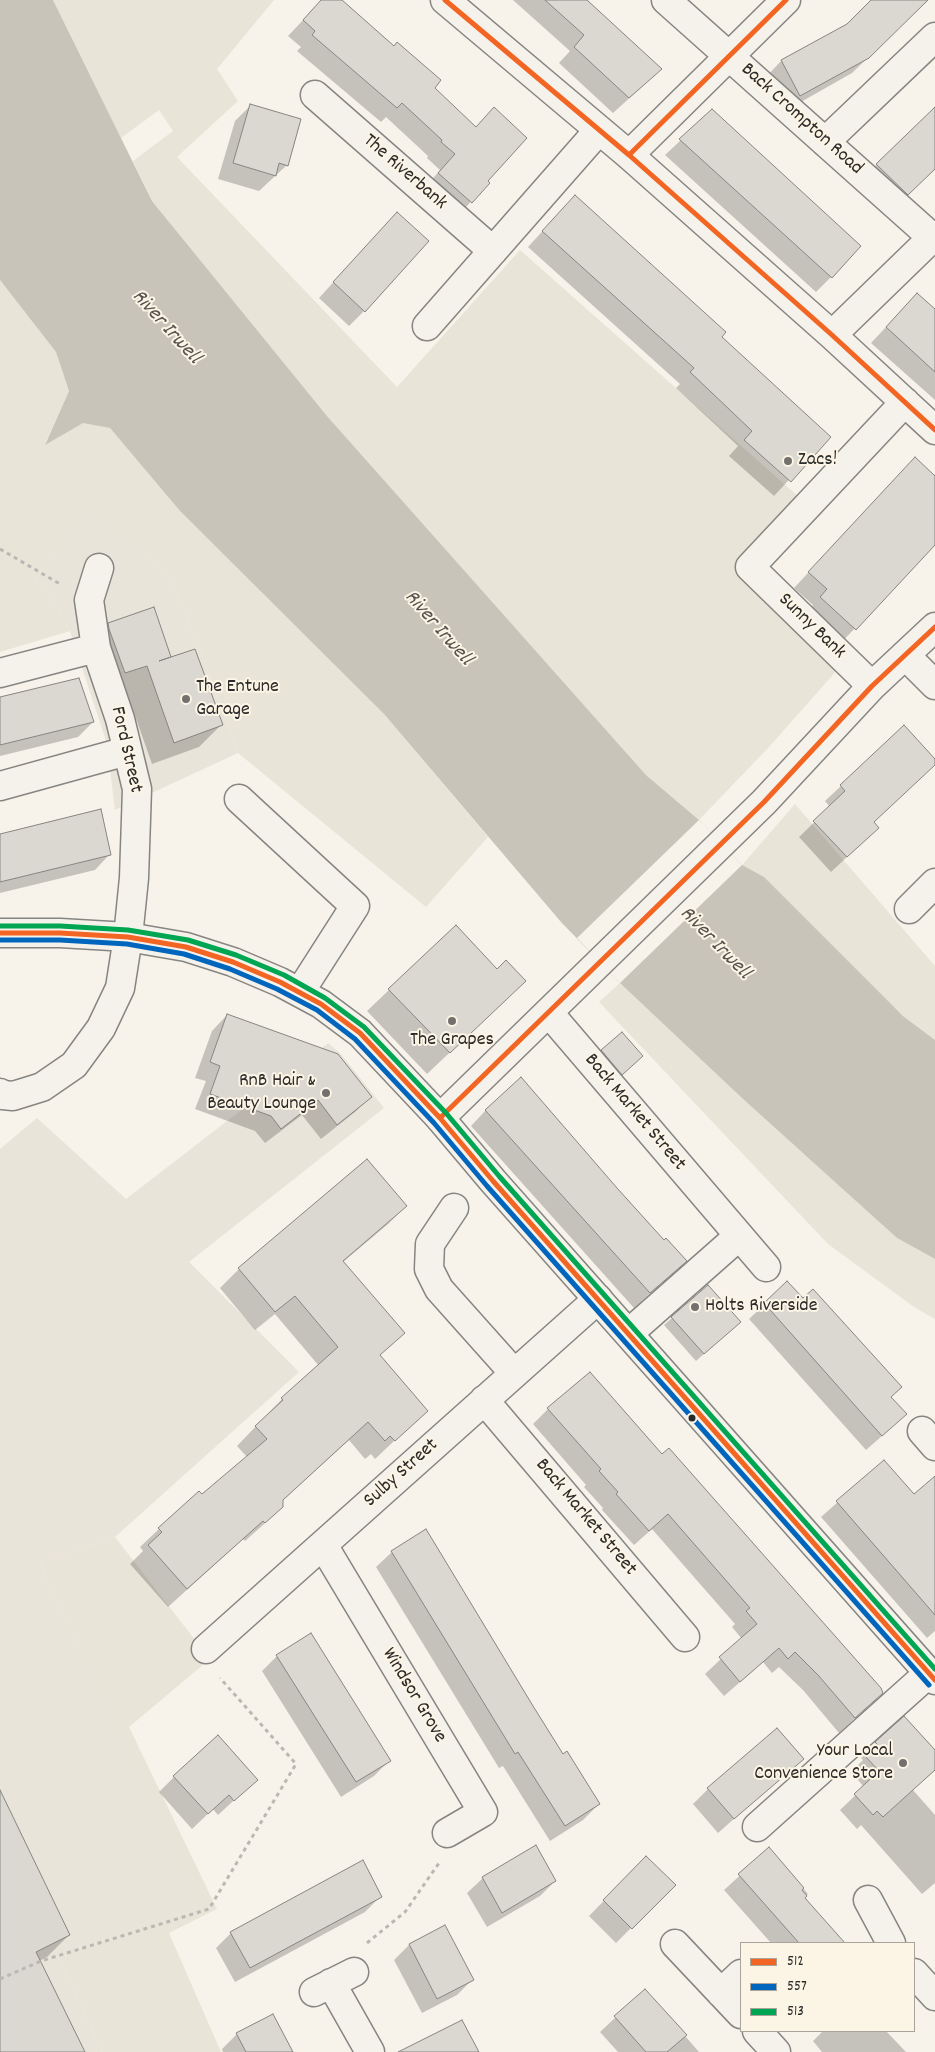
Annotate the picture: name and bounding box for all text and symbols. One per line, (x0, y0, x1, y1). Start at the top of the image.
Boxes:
street label: Back Crompton Road (735, 59, 867, 181)
street label: The Riverbank (357, 130, 451, 216)
water label: River Irwell (125, 285, 205, 371)
place label: Zacs! (798, 449, 837, 473)
marker: Zacs! (782, 455, 794, 467)
water label: River Irwell (397, 586, 477, 672)
street label: Sunny Bank (772, 589, 850, 665)
place label: The Entune Garage (196, 676, 279, 723)
marker: The Entune Garage (180, 693, 192, 705)
street label: Ford Street (103, 705, 147, 795)
water label: River Irwell (673, 902, 755, 986)
marker: The Grapes (446, 1015, 458, 1027)
place label: The Grapes (410, 1029, 494, 1053)
street label: Back Market Street (578, 1049, 690, 1177)
place label: RnB Hair & Beauty Lounge (207, 1070, 316, 1117)
marker: RnB Hair & Beauty Lounge (320, 1087, 332, 1099)
place label: Holts Riverside (705, 1295, 817, 1319)
marker: Holts Riverside (689, 1301, 701, 1313)
unlabelled marker (687, 1413, 697, 1423)
street label: Sulby Street (360, 1434, 444, 1514)
street label: Back Market Street (529, 1454, 641, 1582)
street label: Windsor Grove (375, 1644, 451, 1748)
place label: Your Local Convenience Store (754, 1740, 893, 1787)
marker: Your Local Convenience Store (897, 1757, 909, 1769)
legend (740, 1942, 915, 2032)
text: 512 (787, 1951, 804, 1973)
text: 557 (787, 1976, 807, 1998)
text: 513 (787, 2001, 804, 2023)

